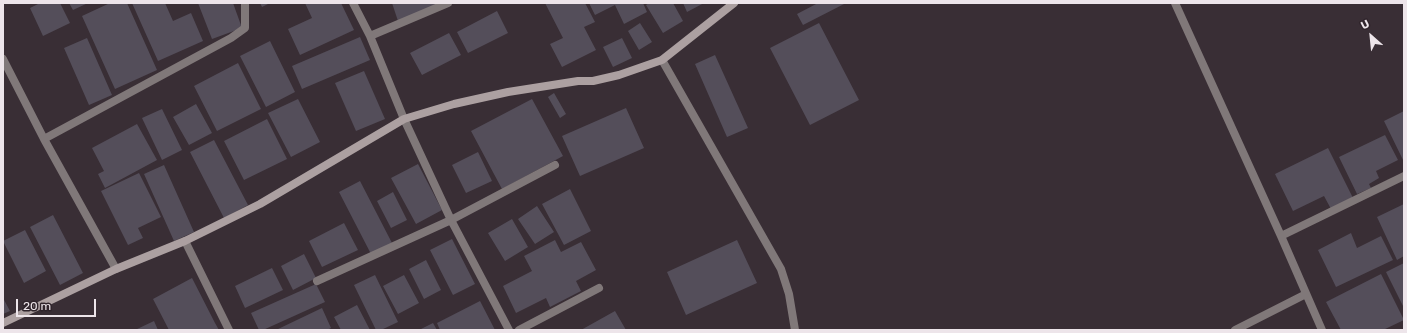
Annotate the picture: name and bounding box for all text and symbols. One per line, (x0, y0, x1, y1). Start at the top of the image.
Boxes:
north arrow (1351, 16, 1391, 56)
text: U (1359, 17, 1372, 32)
scale bar (18, 291, 98, 317)
text: 20 m (23, 299, 51, 313)

